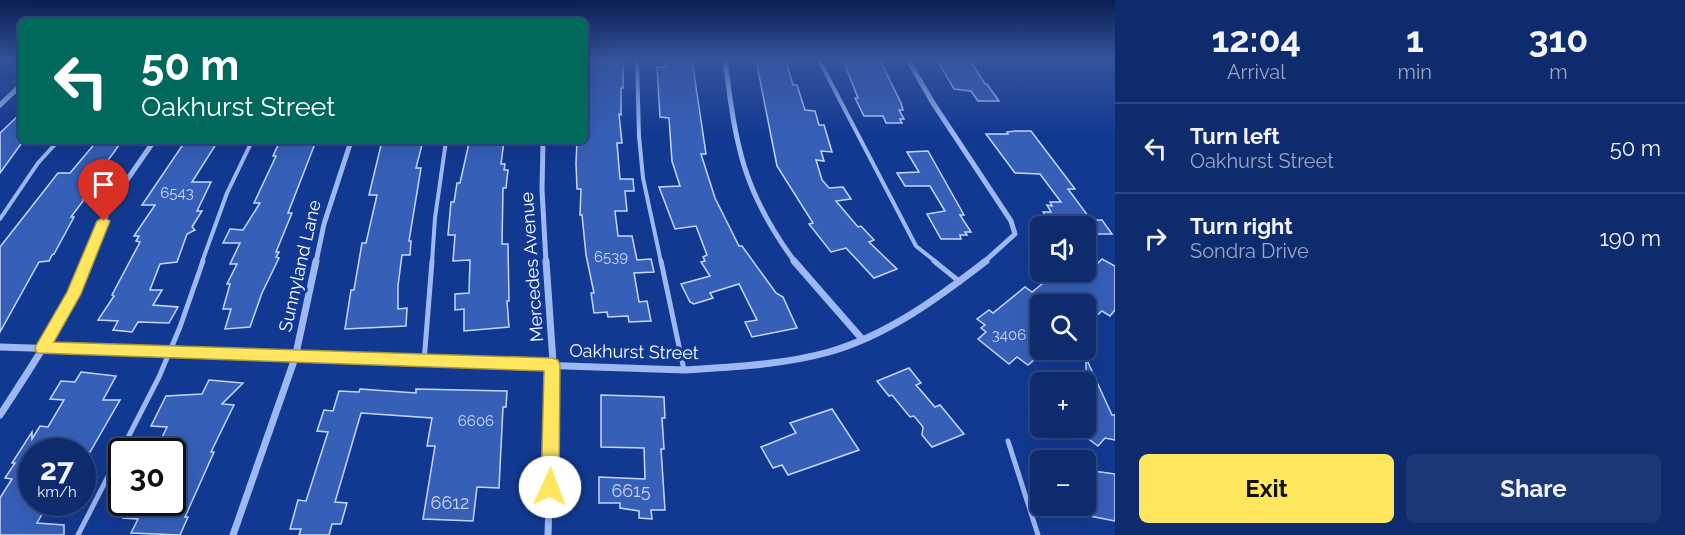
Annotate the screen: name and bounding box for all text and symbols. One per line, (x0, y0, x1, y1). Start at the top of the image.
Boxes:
text: 12:04 (1211, 18, 1301, 60)
text: 1 (1406, 18, 1424, 60)
text: 310 (1529, 18, 1588, 60)
text: 50 m (141, 41, 239, 90)
icon: left (42, 42, 120, 120)
text: Arrival (1227, 60, 1286, 84)
text: min (1398, 60, 1432, 84)
text: m (1549, 60, 1568, 84)
text: Oakhurst Street (141, 91, 335, 122)
text: Turn left (1190, 123, 1280, 149)
icon: left (1139, 132, 1172, 165)
text: 50 m (1610, 135, 1661, 161)
text: Oakhurst Street (1190, 149, 1334, 173)
pin (78, 159, 129, 221)
icon: arrive (87, 168, 120, 201)
house number: 6543 (160, 184, 194, 202)
street label: Mercedes Avenue (516, 191, 547, 343)
street label: Sunnyland Lane (274, 198, 325, 334)
text: Turn right (1190, 213, 1293, 239)
map controls (1030, 216, 1096, 516)
button: sound (1030, 216, 1096, 282)
icon: right (1139, 222, 1172, 255)
text: 190 m (1599, 225, 1661, 251)
text: Sondra Drive (1190, 239, 1309, 263)
house number: 6539 (594, 248, 628, 266)
button: search (1030, 294, 1096, 360)
house number: 3406 (992, 326, 1026, 344)
street label: Oakhurst Street (569, 340, 699, 363)
button: + (1030, 372, 1096, 438)
house number: 6606 (458, 412, 494, 430)
speed limit sign: 30 (108, 438, 186, 516)
button: − (1030, 450, 1096, 516)
text: 27 (40, 452, 74, 487)
button: Exit (1139, 454, 1394, 523)
button: Share (1406, 454, 1661, 523)
position arrow (518, 455, 582, 519)
house number: 6615 (611, 480, 651, 501)
text: km/h (37, 483, 77, 501)
house number: 6612 (431, 492, 469, 513)

